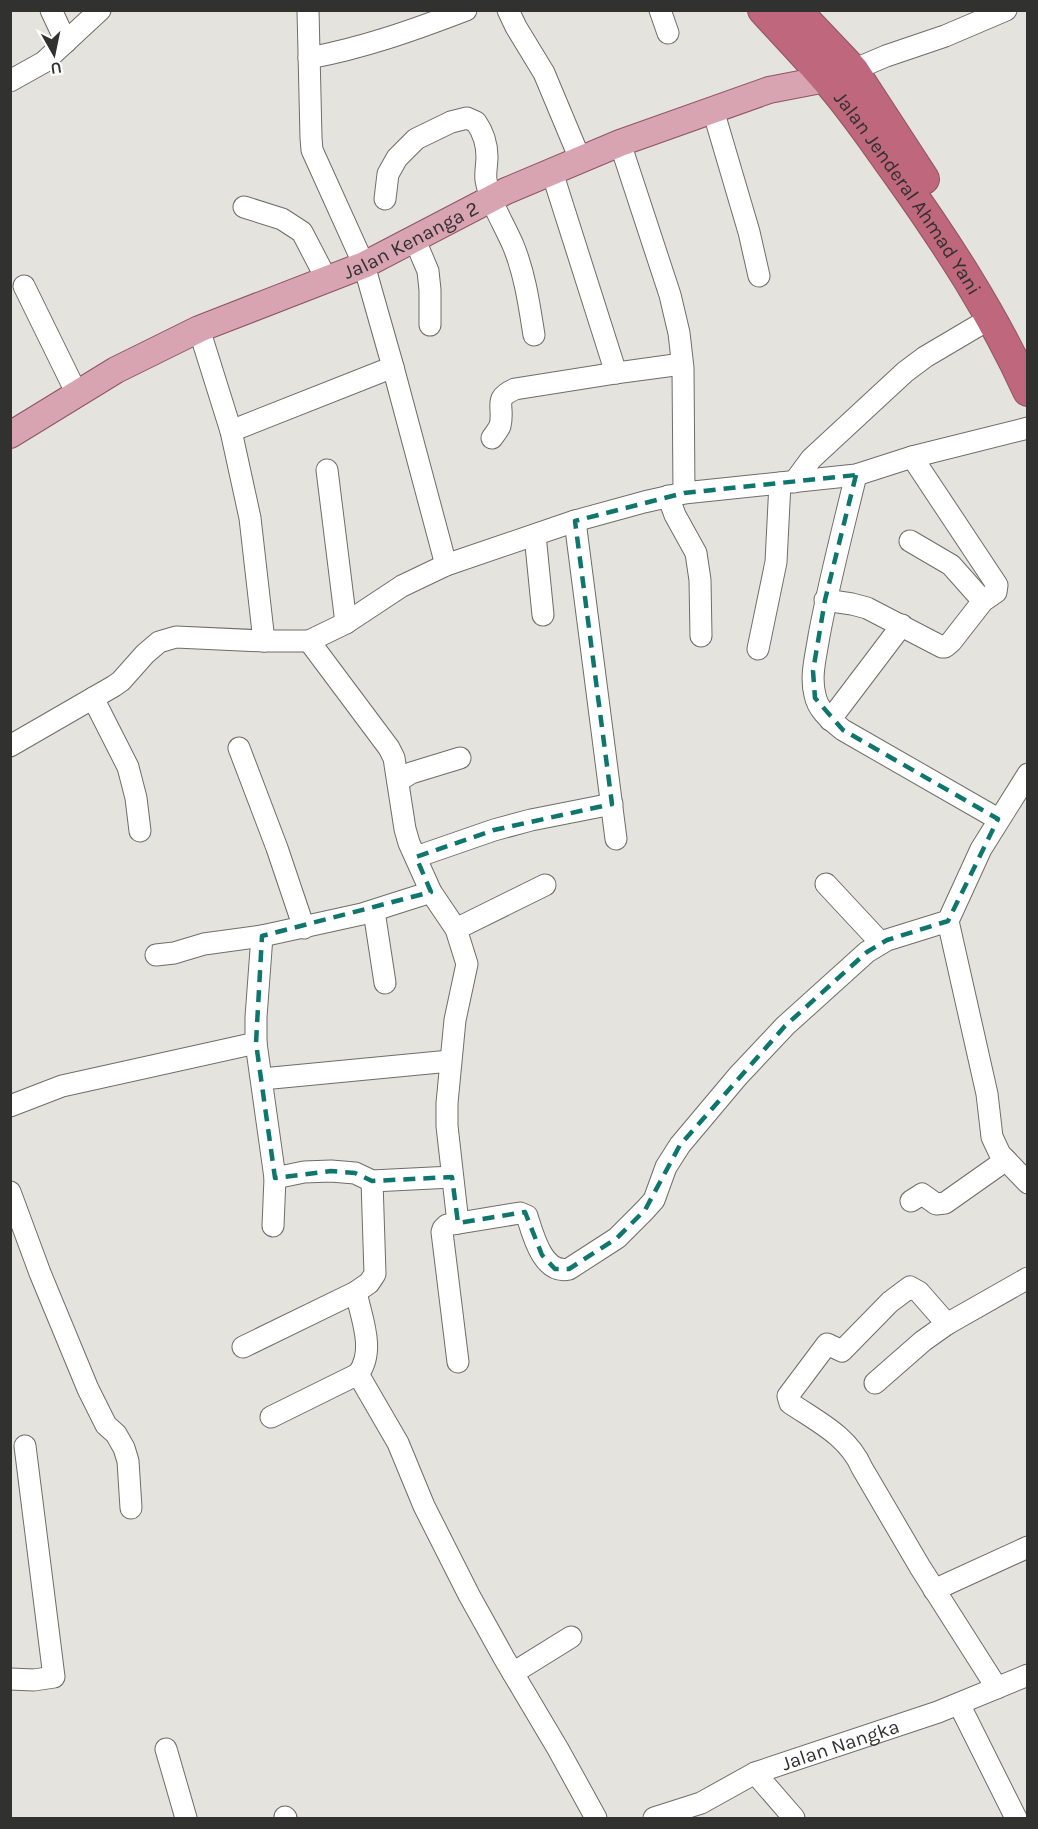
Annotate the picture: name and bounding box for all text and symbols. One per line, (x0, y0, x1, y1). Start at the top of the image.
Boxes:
north arrow (24, 24, 84, 84)
text: U (49, 58, 63, 79)
street label: Jalan Jenderal Ahmad Yani (829, 87, 986, 299)
street label: Jalan Kenanga 2 (340, 196, 483, 284)
street label: Jalan Nangka (778, 1715, 902, 1775)

